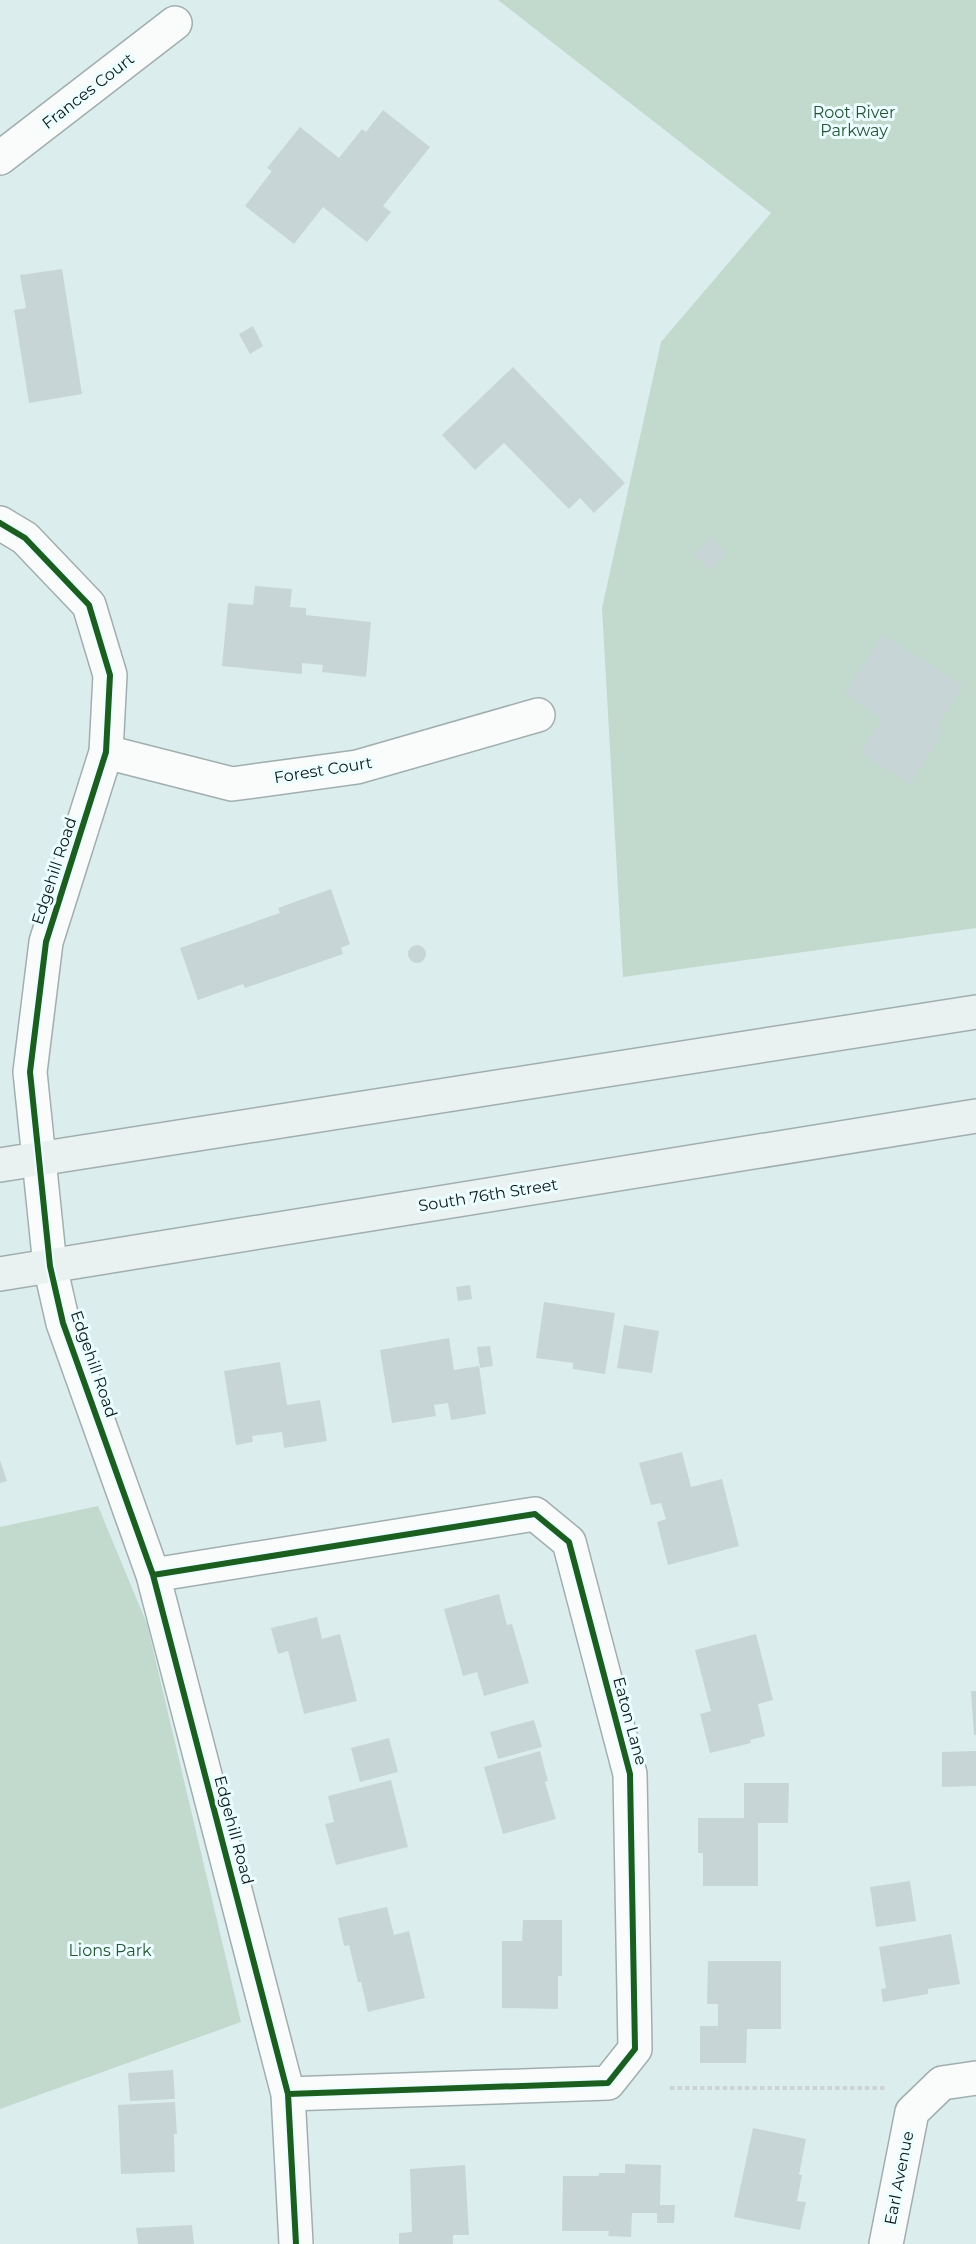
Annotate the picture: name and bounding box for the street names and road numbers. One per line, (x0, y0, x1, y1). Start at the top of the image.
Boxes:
street label: Frances Court (38, 49, 138, 133)
street label: Forest Court (273, 753, 374, 787)
street label: Edgehill Road (28, 815, 80, 927)
street label: South 76th Street (417, 1175, 560, 1215)
street label: Edgehill Road (67, 1308, 121, 1420)
street label: Eaton Lane (609, 1675, 651, 1767)
street label: Edgehill Road (210, 1774, 258, 1886)
street label: Earl Avenue (881, 2129, 917, 2227)

